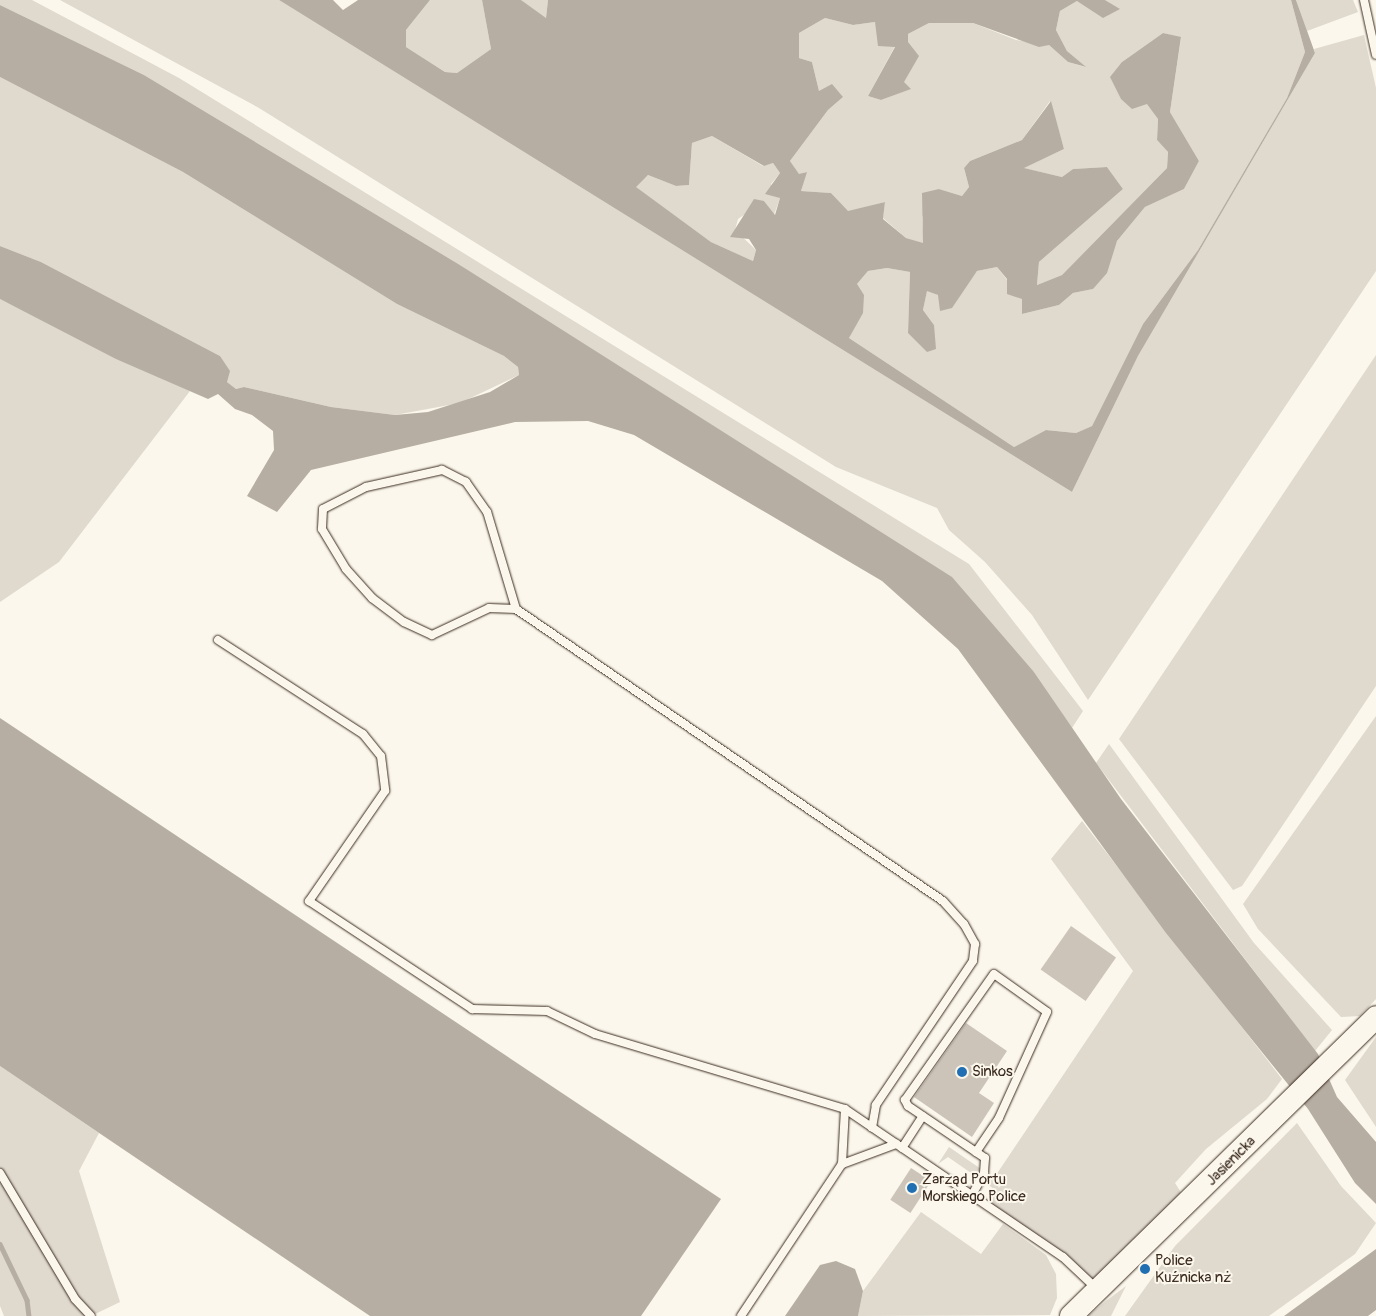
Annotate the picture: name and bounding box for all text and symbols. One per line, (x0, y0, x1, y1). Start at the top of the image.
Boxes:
place label: Sinkos (972, 1063, 1013, 1081)
marker: Sinkos (956, 1066, 968, 1078)
street label: Jasienicka (1202, 1132, 1260, 1190)
place label: Zarząd Portu Morskiego Police (922, 1170, 1026, 1205)
marker: Zarząd Portu Morskiego Police (906, 1182, 918, 1194)
place label: Police Kuźnicka nż (1155, 1251, 1231, 1286)
marker: Police Kuźnicka nż (1139, 1263, 1151, 1275)

